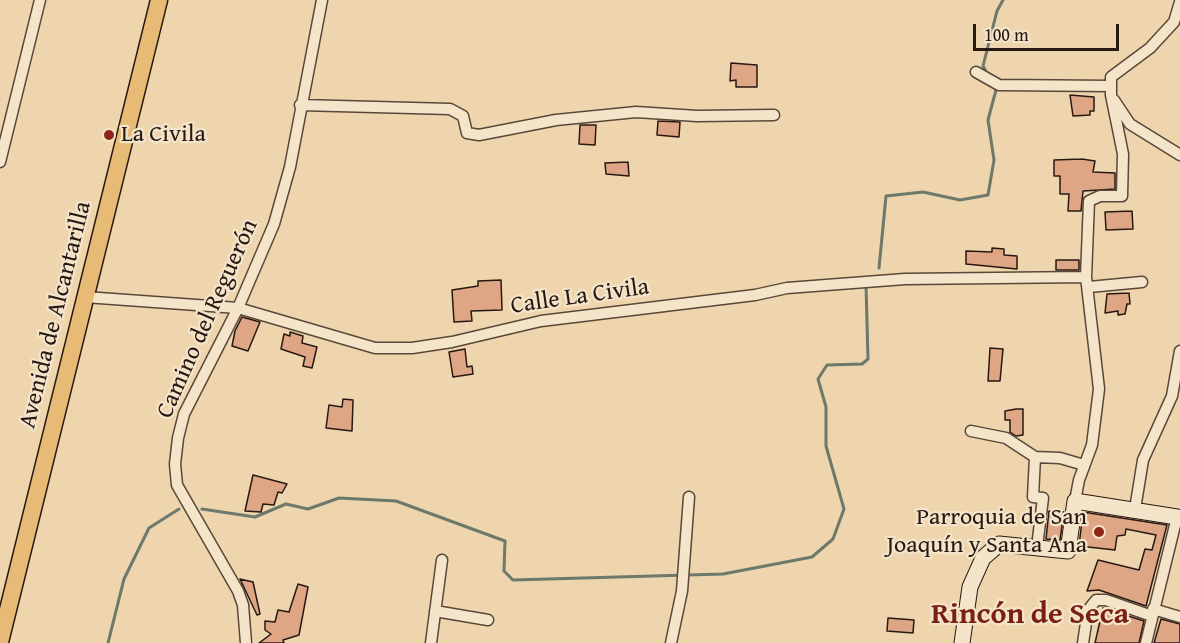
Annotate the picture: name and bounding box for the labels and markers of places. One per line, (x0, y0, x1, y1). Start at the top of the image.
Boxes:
place label: La Civila (121, 121, 206, 149)
marker: La Civila (102, 128, 116, 142)
place label: Parroquia de San Joaquín y Santa Ana (886, 504, 1087, 560)
marker: Parroquia de San Joaquín y Santa Ana (1092, 525, 1106, 539)

